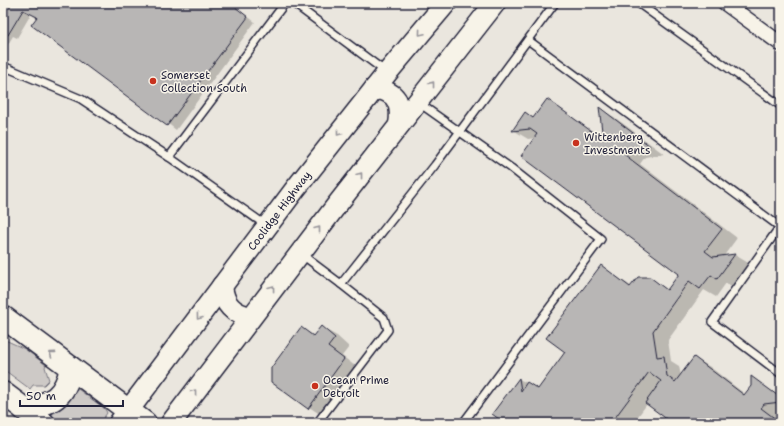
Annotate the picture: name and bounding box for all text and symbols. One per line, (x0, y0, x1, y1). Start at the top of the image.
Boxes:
one-way arrow (419, 28, 426, 36)
place label: Somerset Collection South (161, 68, 247, 96)
marker: Somerset Collection South (148, 76, 158, 86)
one-way arrow (427, 81, 434, 88)
one-way arrow (337, 129, 344, 136)
place label: Wittenberg Investments (584, 130, 650, 158)
marker: Wittenberg Investments (571, 138, 581, 148)
street label: Coolidge Highway (244, 168, 314, 253)
one-way arrow (355, 172, 362, 179)
one-way arrow (313, 227, 320, 234)
one-way arrow (268, 286, 275, 293)
one-way arrow (196, 313, 203, 320)
one-way arrow (49, 351, 56, 359)
place label: Ocean Prime Detroit (323, 373, 389, 401)
marker: Ocean Prime Detroit (310, 381, 320, 391)
scale bar (20, 382, 123, 408)
text: 50 m (26, 388, 56, 404)
one-way arrow (189, 389, 196, 396)

